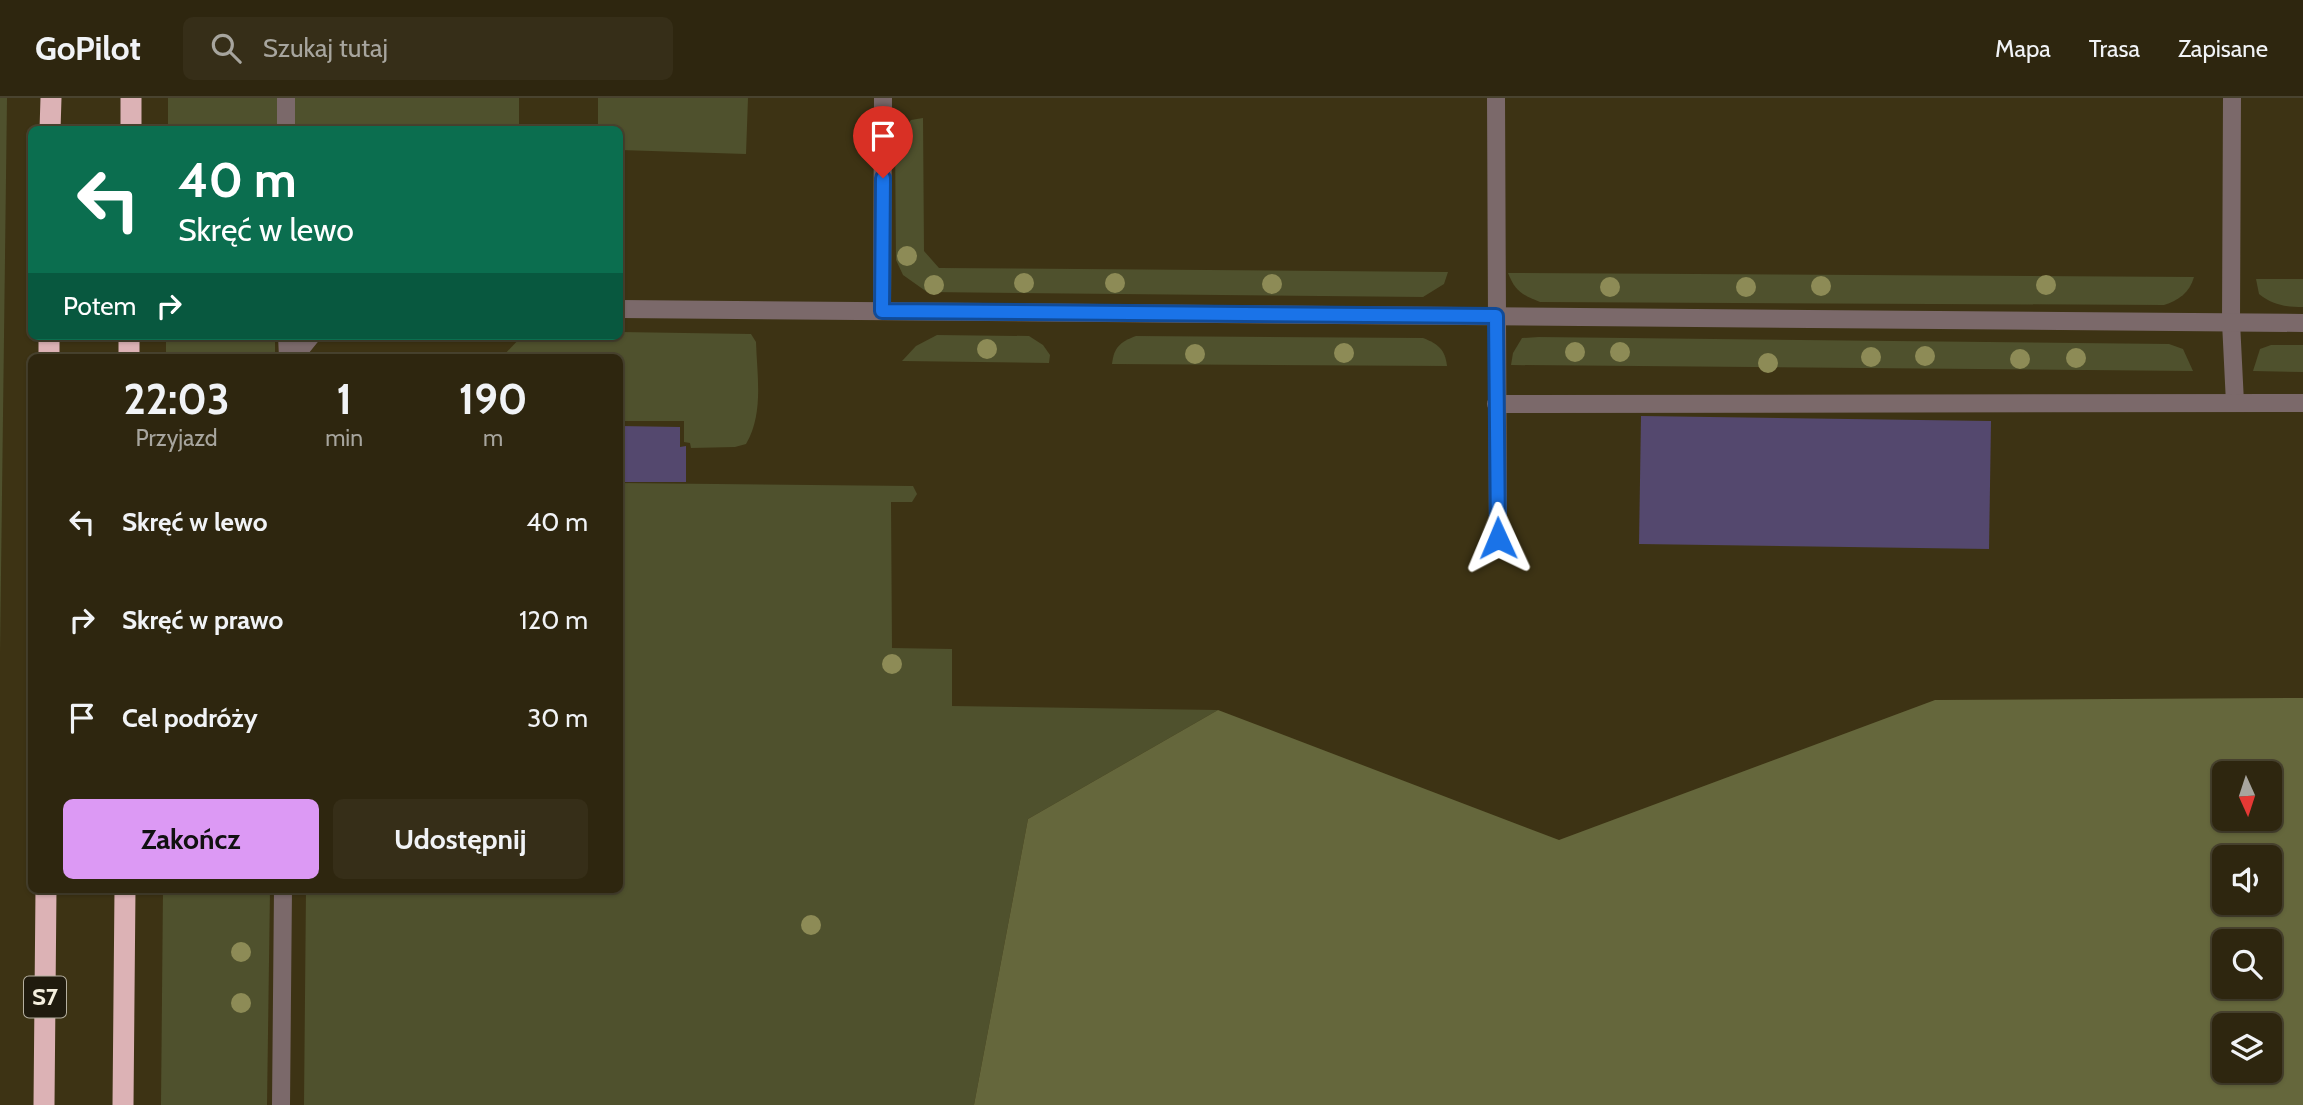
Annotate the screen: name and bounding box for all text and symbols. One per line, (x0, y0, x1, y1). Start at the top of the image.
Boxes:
search box (183, 17, 673, 80)
text: GoPilot (35, 28, 141, 68)
icon: search (207, 29, 245, 67)
text: Szukaj tutaj (263, 32, 388, 64)
text: Mapa (1995, 34, 2051, 63)
text: Trasa (2089, 34, 2140, 63)
text: Zapisane (2178, 34, 2268, 63)
pin (853, 106, 913, 178)
icon: arrive (864, 117, 902, 155)
text: 40 m (178, 150, 297, 209)
icon: left (63, 154, 154, 245)
text: Skręć w lewo (178, 210, 354, 249)
icon: right (150, 287, 188, 325)
text: Potem (63, 290, 136, 322)
text: 22:03 (124, 373, 230, 425)
text: 1 (336, 373, 352, 425)
text: 190 (459, 373, 527, 425)
text: Przyjazd (136, 424, 218, 452)
text: min (325, 424, 363, 452)
text: m (483, 424, 503, 452)
position arrow (1461, 501, 1535, 575)
icon: left (63, 503, 101, 541)
text: Skręć w lewo (122, 506, 268, 538)
text: 40 m (526, 506, 588, 538)
icon: right (63, 601, 101, 639)
text: Skręć w prawo (122, 604, 283, 636)
text: 120 m (519, 604, 588, 636)
icon: arrive (63, 699, 101, 737)
text: Cel podróży (122, 702, 258, 734)
text: 30 m (527, 702, 588, 734)
north arrow (2212, 761, 2282, 831)
map controls (2212, 761, 2282, 1083)
button: Zakończ (63, 799, 319, 879)
button: Udostępnij (333, 799, 588, 879)
button: sound (2212, 845, 2282, 915)
button: search (2212, 929, 2282, 999)
road number: S7 (24, 976, 66, 1017)
button: layers (2212, 1013, 2282, 1083)

